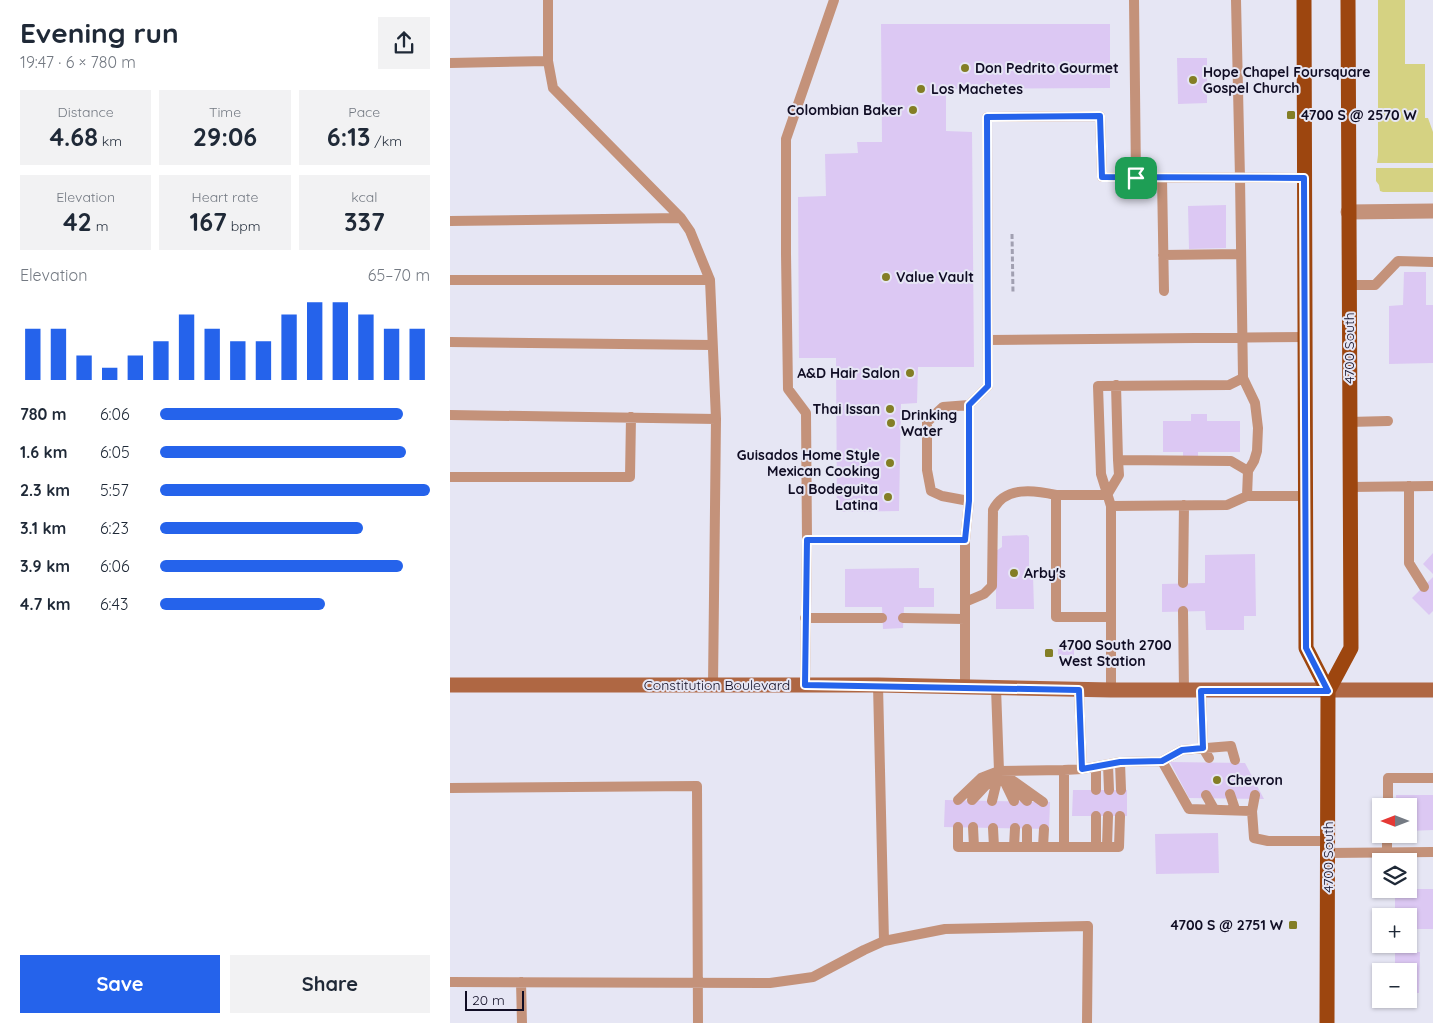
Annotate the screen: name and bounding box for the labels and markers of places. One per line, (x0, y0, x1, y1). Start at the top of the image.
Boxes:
place label: Don Pedrito Gourmet (975, 59, 1119, 77)
marker: Don Pedrito Gourmet (959, 62, 971, 74)
place label: Hope Chapel Foursquare Gospel Church (1203, 63, 1371, 97)
marker: Hope Chapel Foursquare Gospel Church (1187, 74, 1199, 86)
place label: Los Machetes (931, 80, 1023, 98)
marker: Los Machetes (915, 83, 927, 95)
place label: Colombian Baker (787, 101, 903, 119)
marker: Colombian Baker (907, 104, 919, 116)
place label: 4700 S @ 2570 W (1301, 106, 1417, 124)
marker: 4700 S @ 2570 W (1285, 109, 1297, 121)
pin (1115, 157, 1157, 199)
place label: Value Vault (896, 268, 974, 286)
marker: Value Vault (880, 271, 892, 283)
place label: A&D Hair Salon (797, 364, 900, 382)
marker: A&D Hair Salon (904, 367, 916, 379)
place label: Thai Issan (812, 400, 880, 418)
marker: Thai Issan (884, 403, 896, 415)
place label: Drinking Water (901, 406, 957, 440)
marker: Drinking Water (885, 417, 897, 429)
place label: Guisados Home Style Mexican Cooking (737, 446, 880, 480)
marker: Guisados Home Style Mexican Cooking (884, 457, 896, 469)
place label: La Bodeguita Latina (788, 480, 878, 514)
marker: La Bodeguita Latina (882, 491, 894, 503)
place label: Arby's (1024, 564, 1066, 582)
marker: Arby's (1008, 567, 1020, 579)
place label: 4700 South 2700 West Station (1059, 636, 1172, 670)
marker: 4700 South 2700 West Station (1043, 647, 1055, 659)
place label: Chevron (1227, 771, 1283, 789)
marker: Chevron (1211, 774, 1223, 786)
place label: 4700 S @ 2751 W (1170, 916, 1283, 934)
marker: 4700 S @ 2751 W (1287, 919, 1299, 931)

